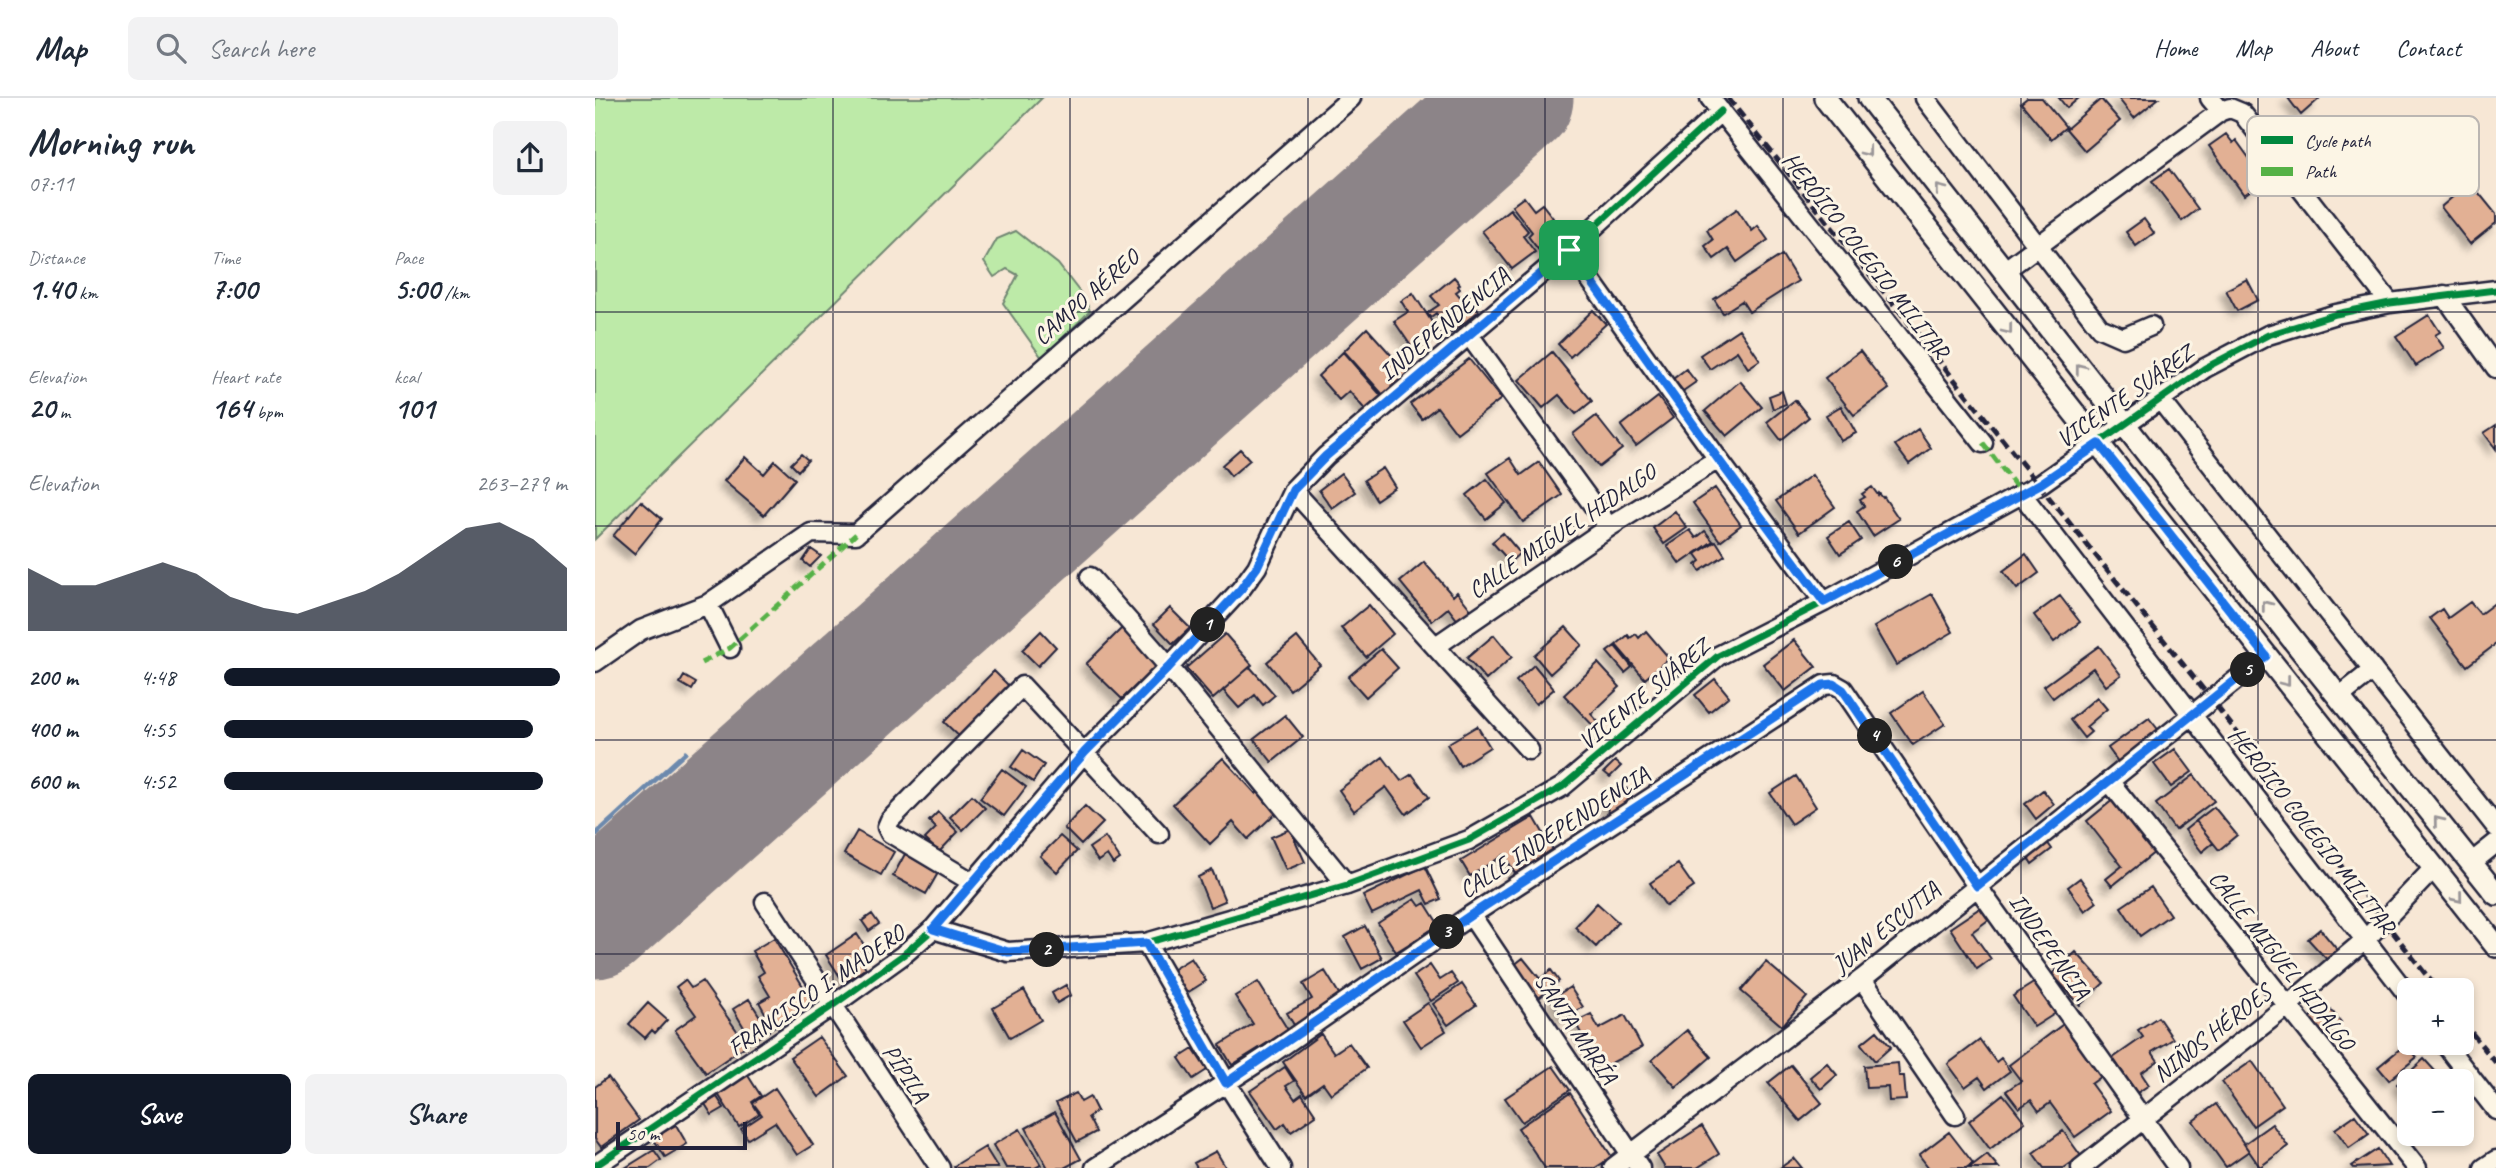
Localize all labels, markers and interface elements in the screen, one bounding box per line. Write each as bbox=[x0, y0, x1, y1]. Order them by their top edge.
search box bbox=[128, 17, 618, 80]
text: Map bbox=[35, 27, 86, 69]
icon: search bbox=[152, 29, 190, 67]
text: Search here bbox=[208, 32, 314, 65]
text: Home bbox=[2154, 33, 2197, 63]
text: Map bbox=[2235, 33, 2272, 63]
text: About bbox=[2310, 33, 2358, 63]
text: Contact bbox=[2396, 33, 2461, 63]
legend bbox=[2247, 116, 2479, 196]
text: Morning run bbox=[28, 119, 194, 166]
button: share bbox=[493, 121, 567, 195]
text: Cycle path bbox=[2305, 129, 2371, 153]
one-way arrow bbox=[1859, 144, 1872, 156]
street label: HERÓICO COLEGIO MILITAR bbox=[1776, 146, 1957, 366]
text: Path bbox=[2305, 160, 2338, 184]
text: 07:11 bbox=[28, 169, 74, 198]
one-way arrow bbox=[1935, 184, 1948, 197]
pin bbox=[1539, 220, 1599, 280]
icon: arrive bbox=[1550, 231, 1588, 269]
street label: CAMPO AÉREO bbox=[1027, 241, 1147, 351]
text: Distance bbox=[28, 246, 85, 270]
text: Time bbox=[211, 246, 240, 270]
text: Pace bbox=[394, 246, 423, 270]
street label: INDEPENDENCIA bbox=[1372, 260, 1516, 387]
text: 1.40 bbox=[28, 270, 74, 308]
text: 7:00 bbox=[211, 270, 257, 308]
text: 5:00 bbox=[394, 270, 440, 308]
text: km bbox=[74, 281, 98, 305]
text: /km bbox=[440, 281, 469, 305]
one-way arrow bbox=[2000, 323, 2013, 335]
street label: VICENTE SUÁREZ bbox=[2051, 336, 2202, 454]
one-way arrow bbox=[2076, 364, 2089, 376]
text: Elevation bbox=[28, 365, 86, 389]
text: Heart rate bbox=[211, 365, 280, 389]
text: kcal bbox=[394, 365, 419, 389]
text: 20 bbox=[28, 389, 55, 427]
text: 164 bbox=[211, 389, 252, 427]
text: 101 bbox=[394, 389, 435, 427]
text: m bbox=[55, 400, 70, 424]
text: bpm bbox=[252, 400, 283, 424]
street label: CALLE MIGUEL HIDALGO bbox=[1462, 456, 1663, 605]
text: Elevation bbox=[28, 469, 99, 498]
text: 263–279 m bbox=[476, 469, 567, 498]
pin: 6 bbox=[1879, 545, 1913, 580]
text: 6 bbox=[1891, 549, 1900, 573]
one-way arrow bbox=[2262, 600, 2274, 613]
pin: 1 bbox=[1191, 608, 1225, 642]
text: 1 bbox=[1203, 612, 1212, 636]
street label: VICENTE SUÁREZ bbox=[1572, 630, 1719, 756]
pin: 5 bbox=[2231, 652, 2265, 688]
text: 5 bbox=[2243, 657, 2252, 681]
text: 200 m bbox=[28, 663, 78, 692]
text: 4:48 bbox=[140, 663, 176, 692]
one-way arrow bbox=[2278, 674, 2291, 686]
text: 400 m bbox=[28, 715, 78, 744]
text: 4:55 bbox=[140, 715, 176, 744]
pin: 4 bbox=[1857, 718, 1893, 754]
street label: HERÓICO COLEGIO MILITAR bbox=[2222, 721, 2403, 941]
text: 4 bbox=[1870, 723, 1879, 747]
street label: CALLE INDEPENDENCIA bbox=[1453, 759, 1656, 905]
text: 600 m bbox=[28, 767, 78, 796]
text: 4:52 bbox=[140, 767, 176, 796]
one-way arrow bbox=[2434, 817, 2447, 829]
street label: CALLE MIGUEL HIDALGO bbox=[2202, 864, 2363, 1058]
street label: JUAN ESCUTIA bbox=[1825, 874, 1947, 980]
street label: INDEPENCIA bbox=[2003, 887, 2098, 1005]
one-way arrow bbox=[2449, 891, 2462, 903]
pin: 3 bbox=[1429, 914, 1465, 950]
street label: FRANCISCO I. MADERO bbox=[722, 916, 913, 1062]
text: 3 bbox=[1442, 919, 1451, 943]
pin: 2 bbox=[1029, 932, 1065, 968]
text: 2 bbox=[1042, 937, 1051, 961]
street label: SANTA MARÍA bbox=[1528, 967, 1625, 1090]
street label: NIÑOS HÉROES bbox=[2147, 975, 2280, 1089]
map controls bbox=[2397, 978, 2474, 1146]
button: + bbox=[2397, 978, 2474, 1055]
street label: PÍPILA bbox=[876, 1038, 937, 1108]
button: − bbox=[2397, 1069, 2474, 1146]
button: Save bbox=[28, 1074, 291, 1154]
button: Share bbox=[305, 1074, 567, 1154]
scale bar bbox=[616, 1119, 747, 1151]
text: 50 m bbox=[627, 1122, 659, 1146]

